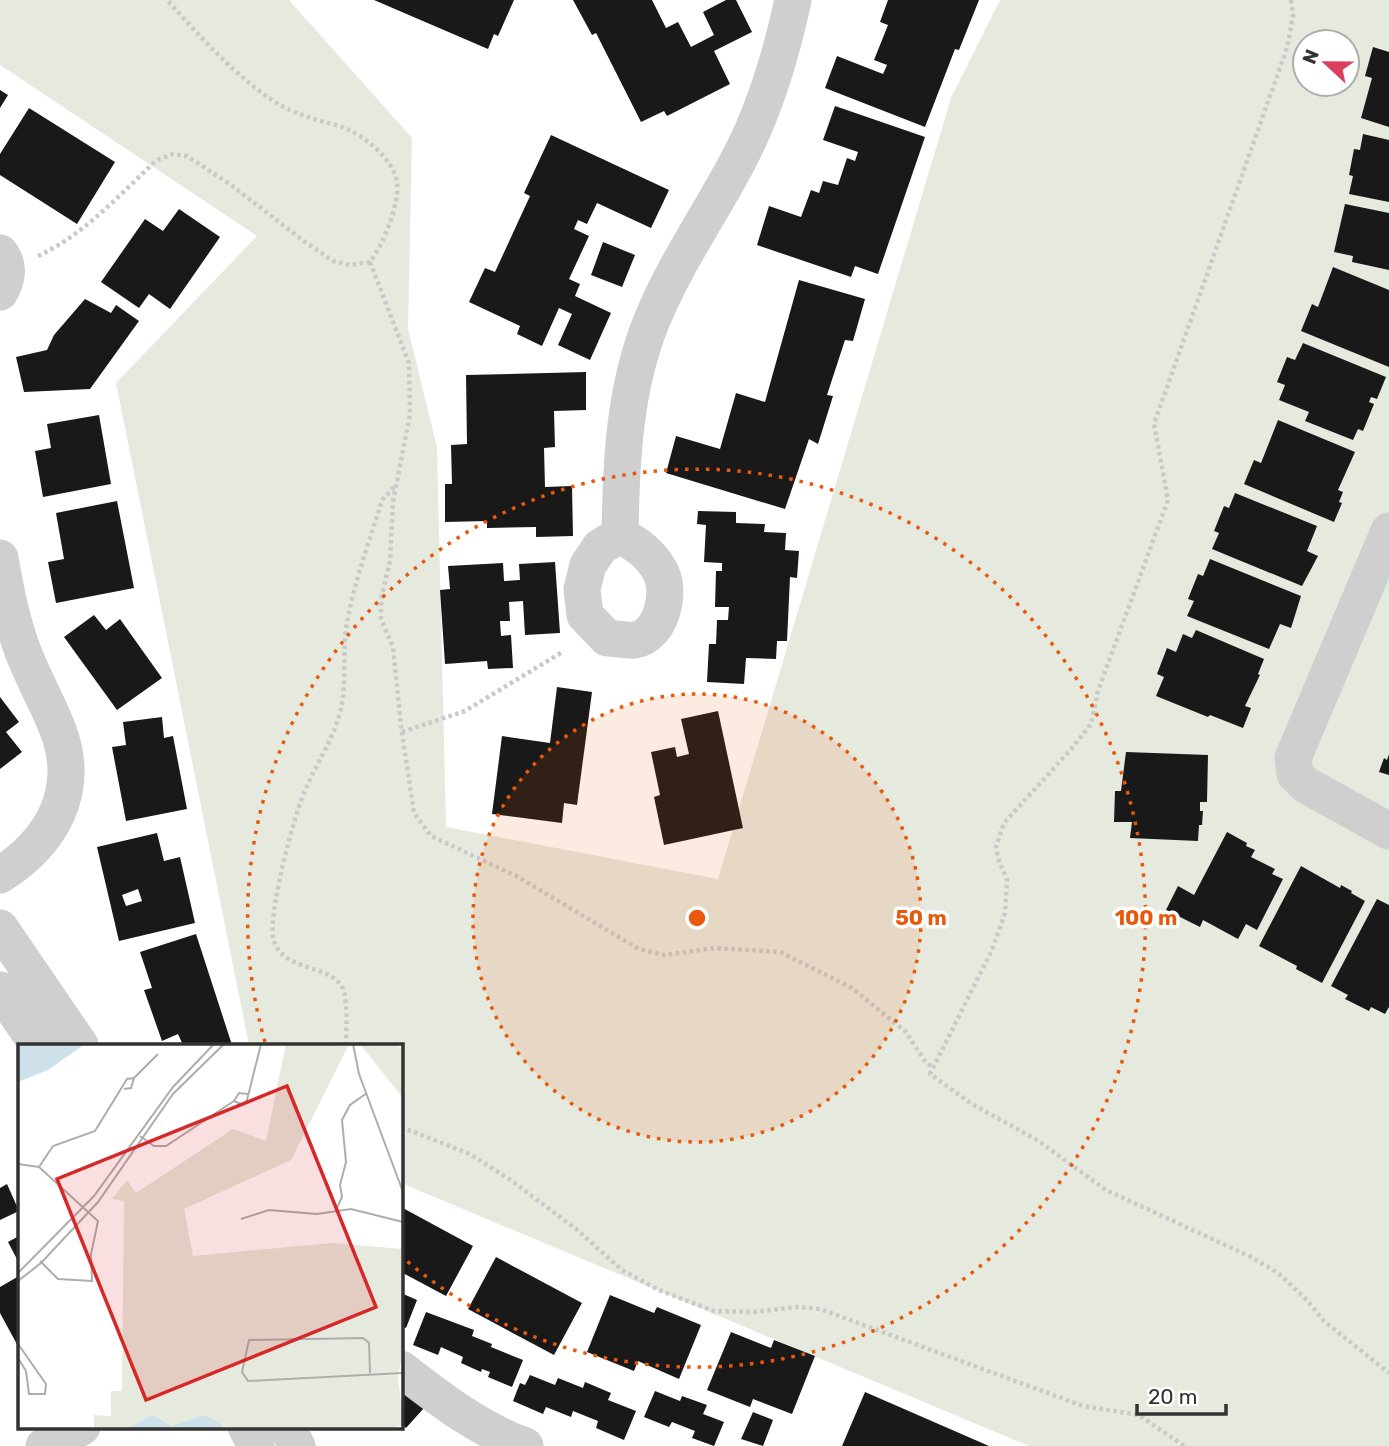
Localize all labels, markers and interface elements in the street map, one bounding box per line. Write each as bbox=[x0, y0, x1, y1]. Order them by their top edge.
north arrow bbox=[1291, 28, 1361, 98]
text: N bbox=[1297, 46, 1324, 67]
text: 50 m bbox=[895, 905, 947, 930]
text: 100 m bbox=[1115, 905, 1177, 930]
centre of rings bbox=[685, 906, 709, 930]
inset map bbox=[18, 1044, 402, 1428]
scale bar bbox=[1137, 1372, 1226, 1416]
text: 20 m bbox=[1148, 1384, 1197, 1409]

